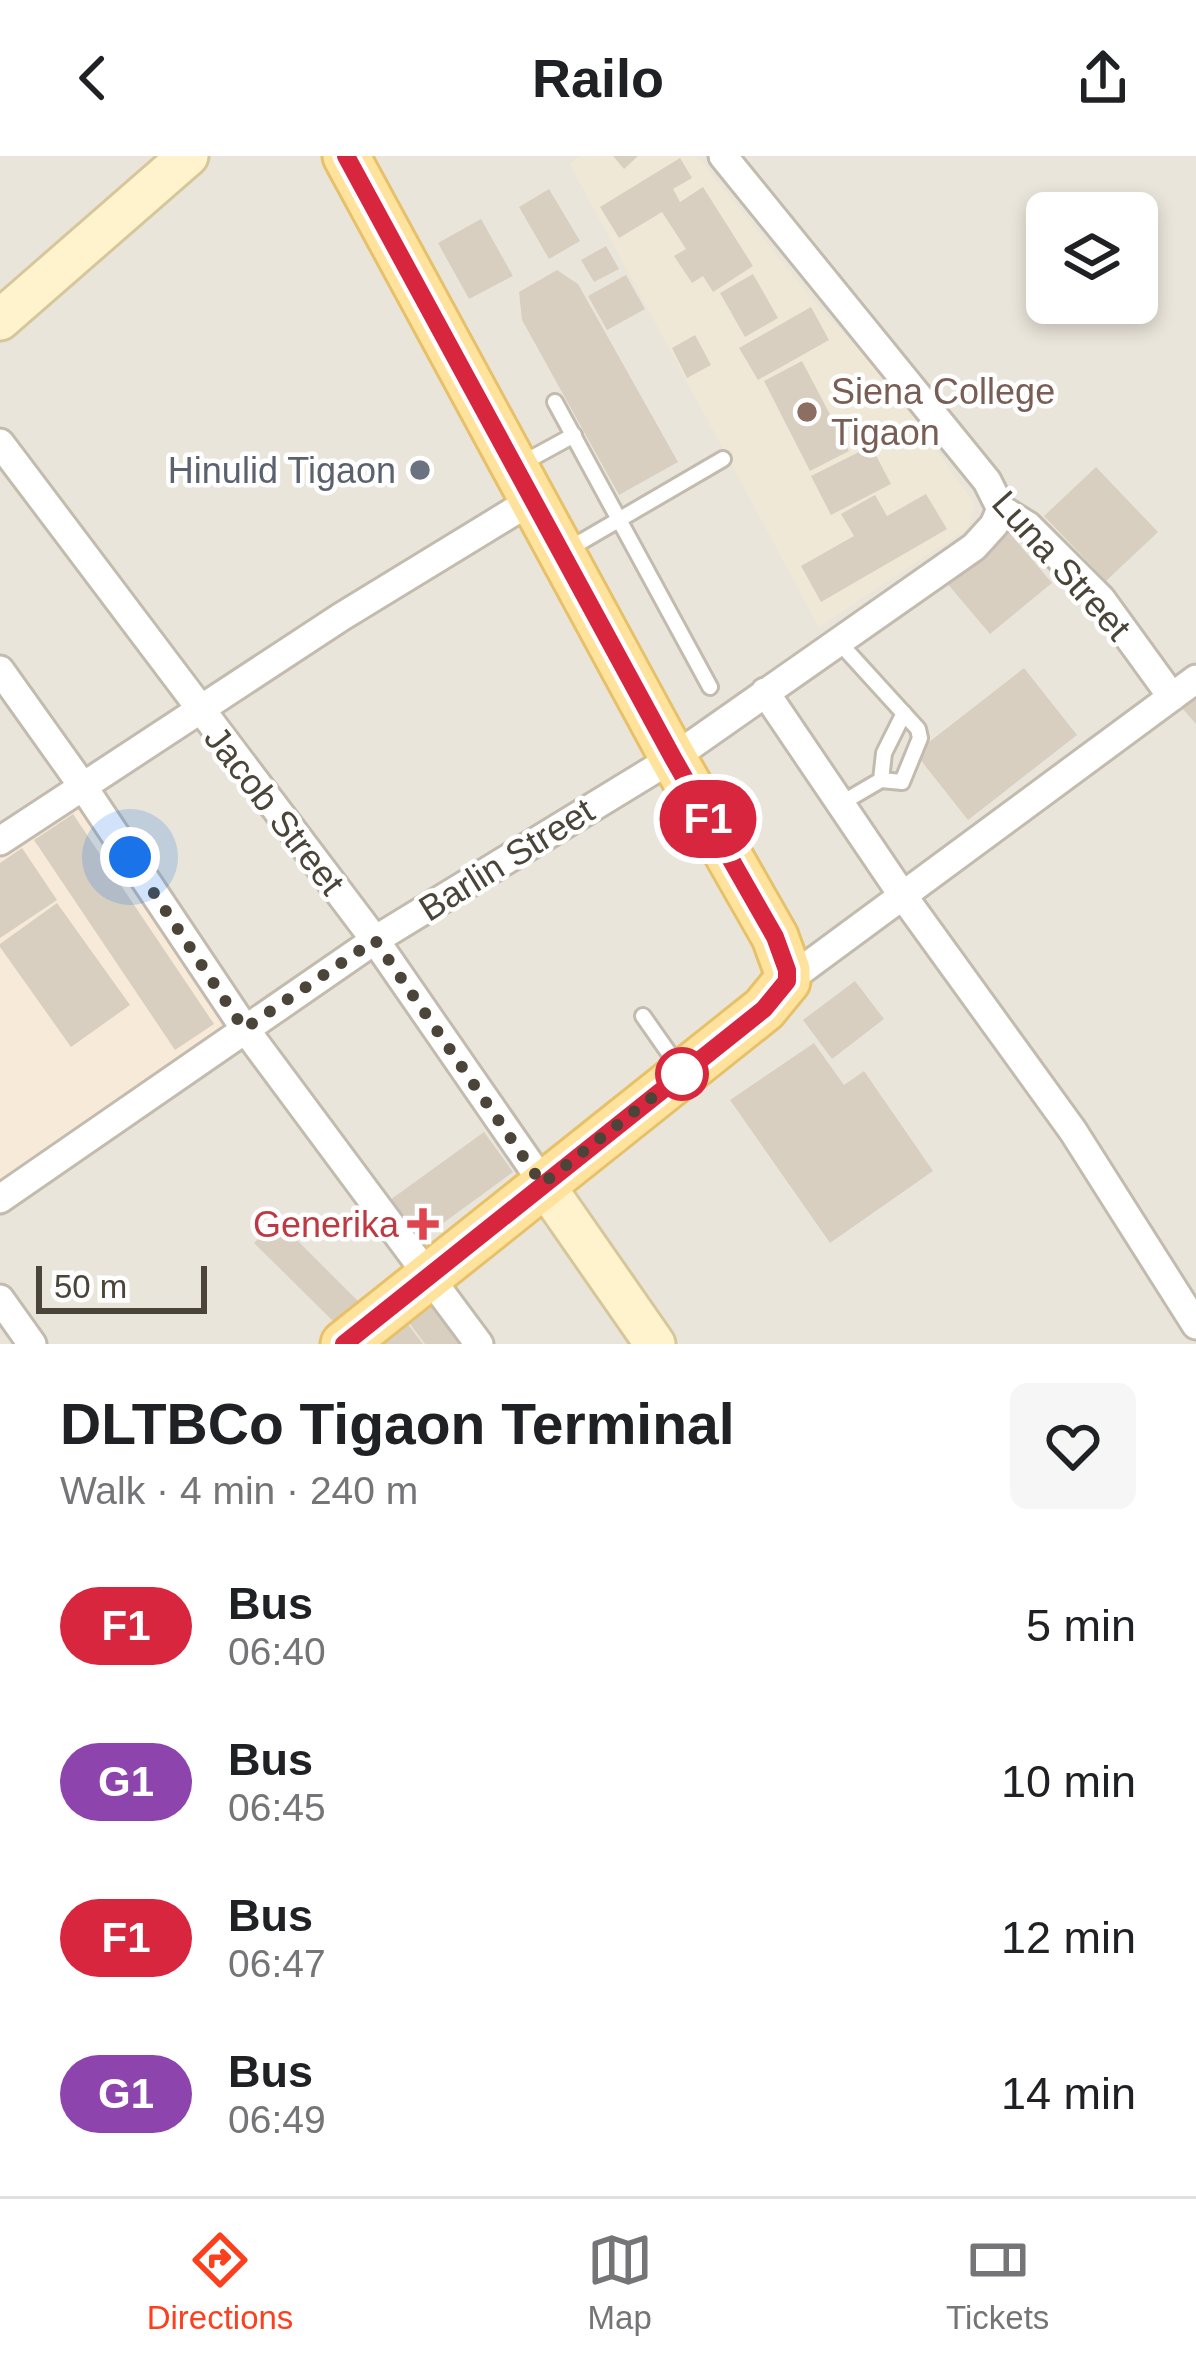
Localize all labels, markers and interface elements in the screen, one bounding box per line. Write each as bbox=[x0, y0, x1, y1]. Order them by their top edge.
icon: back bbox=[60, 45, 126, 111]
icon: share bbox=[1070, 45, 1136, 111]
text: Railo bbox=[532, 48, 664, 108]
map controls bbox=[1026, 192, 1158, 324]
button: layers bbox=[1026, 192, 1158, 324]
place label: Siena College Tigaon bbox=[831, 371, 1055, 453]
marker: Siena College Tigaon bbox=[794, 399, 820, 425]
place label: Hinulid Tigaon bbox=[168, 450, 396, 491]
marker: Hinulid Tigaon bbox=[407, 457, 433, 483]
street label: Luna Street bbox=[984, 482, 1139, 648]
street label: Jacob Street bbox=[196, 718, 353, 903]
line badge: F1 bbox=[654, 780, 762, 858]
street label: Barlin Street bbox=[411, 790, 601, 929]
text: F1 bbox=[683, 795, 733, 842]
your location bbox=[100, 827, 160, 887]
unlabelled marker bbox=[657, 1049, 707, 1099]
place label: Generika bbox=[253, 1204, 400, 1245]
marker: Generika bbox=[410, 1211, 436, 1237]
scale bar bbox=[36, 1260, 207, 1313]
text: 50 m bbox=[54, 1268, 127, 1305]
button: heart bbox=[1010, 1383, 1136, 1509]
text: DLTBCo Tigaon Terminal bbox=[60, 1392, 735, 1456]
text: Walk · 4 min · 240 m bbox=[60, 1469, 418, 1512]
text: Bus bbox=[228, 1578, 313, 1629]
text: 5 min bbox=[1026, 1600, 1136, 1651]
text: F1 bbox=[101, 1602, 151, 1649]
text: 06:40 bbox=[228, 1630, 326, 1673]
text: Bus bbox=[228, 1734, 313, 1785]
text: 10 min bbox=[1001, 1756, 1136, 1807]
text: G1 bbox=[98, 1758, 154, 1805]
text: 06:45 bbox=[228, 1786, 326, 1829]
text: Bus bbox=[228, 1890, 313, 1941]
text: 12 min bbox=[1001, 1912, 1136, 1963]
text: F1 bbox=[101, 1914, 151, 1961]
text: 06:47 bbox=[228, 1942, 326, 1985]
text: Bus bbox=[228, 2046, 313, 2097]
text: 14 min bbox=[1001, 2068, 1136, 2119]
text: G1 bbox=[98, 2070, 154, 2117]
text: 06:49 bbox=[228, 2098, 326, 2141]
tab: Directions bbox=[147, 2227, 293, 2337]
tab: Map bbox=[587, 2227, 653, 2337]
tab: Tickets bbox=[946, 2227, 1049, 2337]

